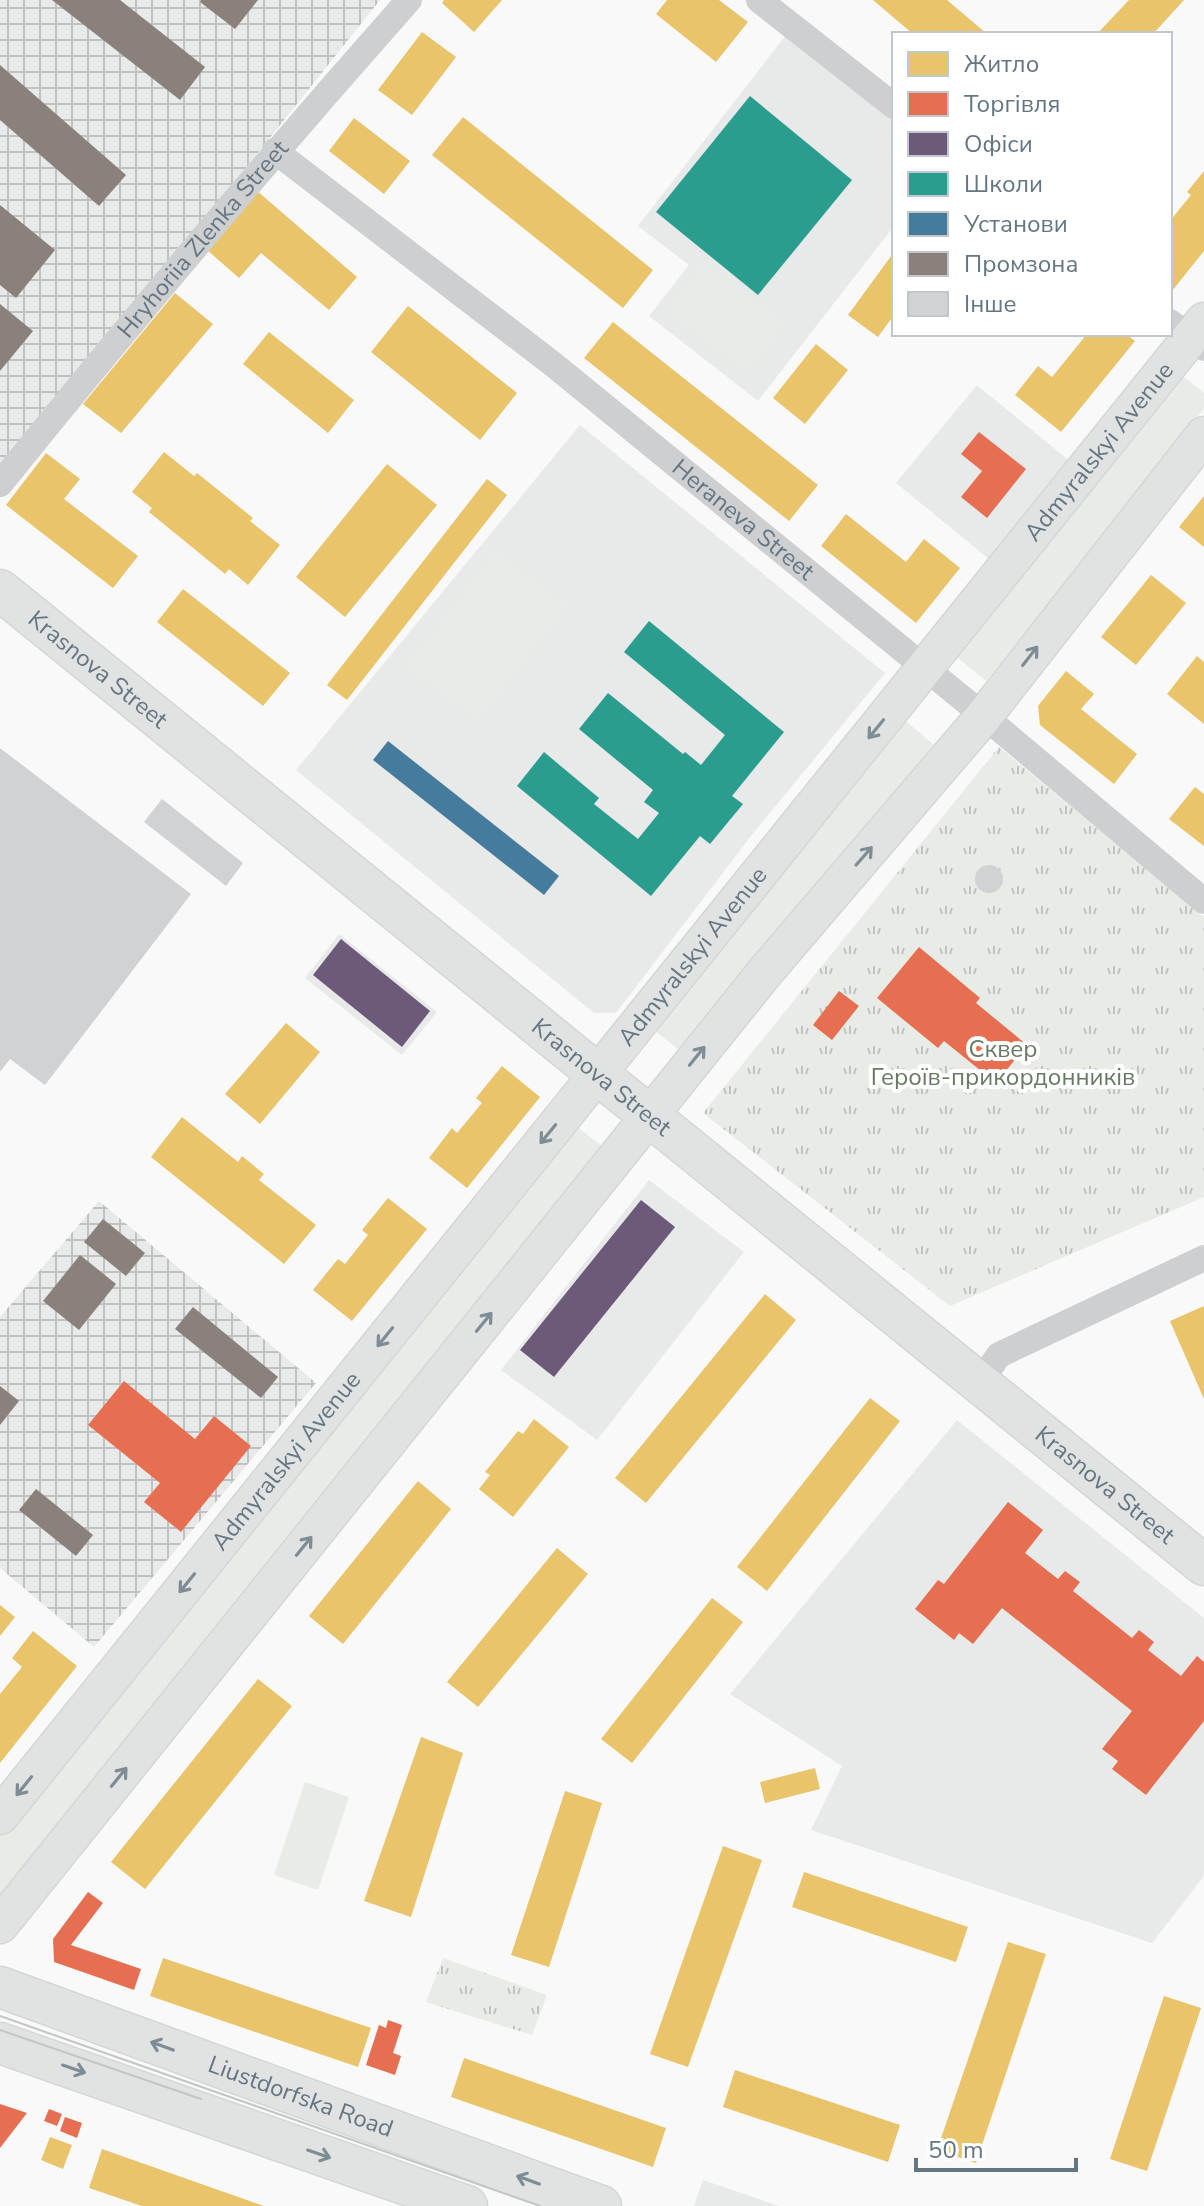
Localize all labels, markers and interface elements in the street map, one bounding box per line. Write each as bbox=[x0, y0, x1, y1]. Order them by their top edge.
legend bbox=[892, 32, 1172, 336]
text: Житло bbox=[964, 48, 1039, 80]
text: Торгівля bbox=[964, 88, 1061, 120]
text: Офіси bbox=[964, 128, 1033, 160]
street label: Hryhoriia Zlenka Street bbox=[110, 133, 296, 345]
text: Школи bbox=[964, 168, 1043, 200]
text: Установи bbox=[963, 208, 1068, 240]
text: Промзона bbox=[964, 248, 1078, 280]
text: Інше bbox=[964, 288, 1016, 320]
street label: Admyralskyi Avenue bbox=[1017, 355, 1181, 548]
street label: Heraneva Street bbox=[665, 452, 822, 588]
street label: Krasnova Street bbox=[21, 603, 175, 736]
one-way arrow bbox=[1022, 646, 1039, 667]
one-way arrow bbox=[867, 718, 885, 739]
one-way arrow bbox=[854, 846, 872, 867]
street label: Admyralskyi Avenue bbox=[611, 860, 774, 1052]
street label: Krasnova Street bbox=[525, 1011, 679, 1144]
park label: Сквер Героїв-прикордонників bbox=[871, 1033, 1135, 1093]
one-way arrow bbox=[688, 1046, 706, 1067]
one-way arrow bbox=[539, 1123, 557, 1144]
one-way arrow bbox=[475, 1312, 493, 1332]
one-way arrow bbox=[376, 1326, 394, 1347]
street label: Admyralskyi Avenue bbox=[204, 1365, 368, 1557]
street label: Krasnova Street bbox=[1029, 1419, 1182, 1552]
one-way arrow bbox=[295, 1536, 313, 1557]
one-way arrow bbox=[178, 1572, 196, 1593]
one-way arrow bbox=[110, 1767, 128, 1788]
one-way arrow bbox=[16, 1775, 34, 1796]
one-way arrow bbox=[150, 2038, 175, 2053]
street label: Liustdorfska Road bbox=[204, 2048, 398, 2145]
one-way arrow bbox=[61, 2062, 86, 2077]
scale bar bbox=[916, 2122, 1076, 2172]
text: 50 m bbox=[928, 2134, 984, 2166]
one-way arrow bbox=[306, 2148, 331, 2163]
one-way arrow bbox=[516, 2171, 541, 2186]

